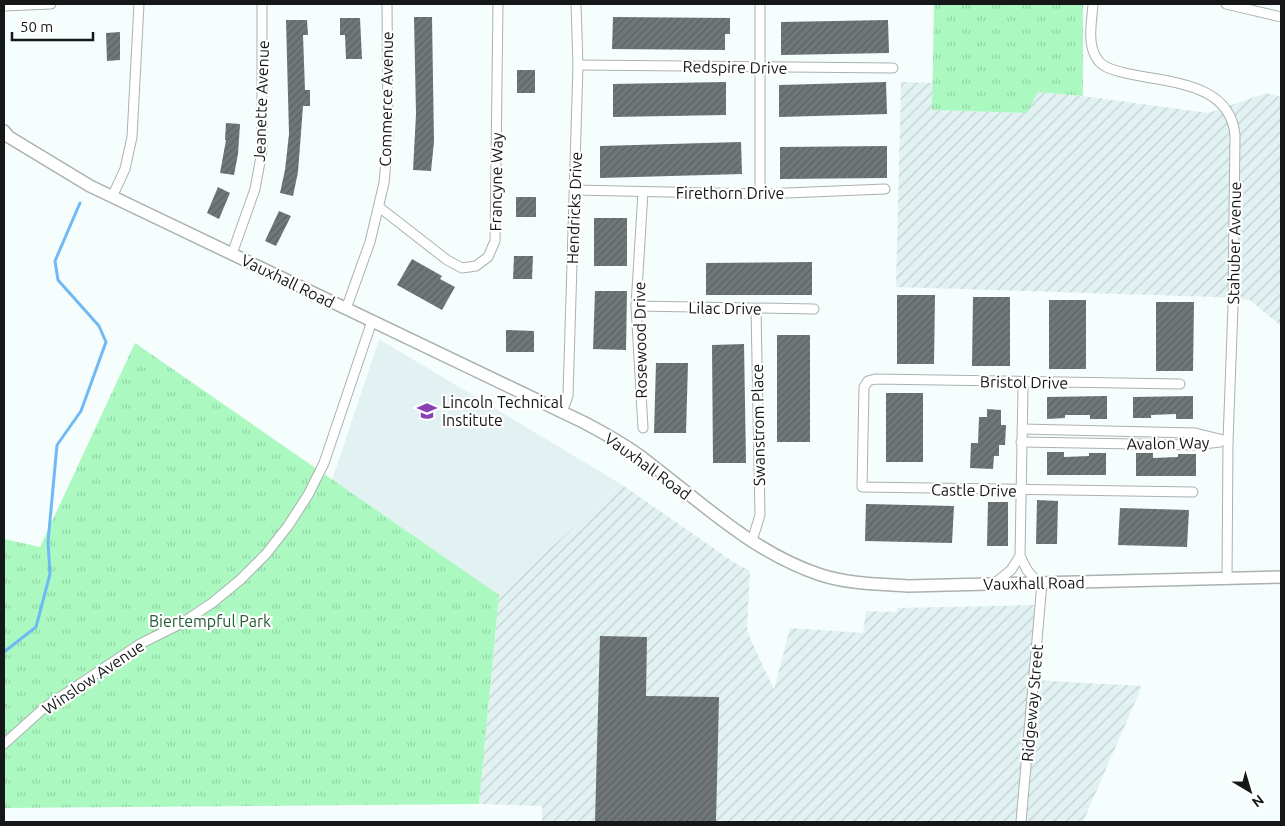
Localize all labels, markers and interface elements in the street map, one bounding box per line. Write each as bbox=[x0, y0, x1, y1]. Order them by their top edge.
scale bar bbox=[12, 10, 94, 42]
text: 50 m bbox=[20, 18, 53, 35]
street label: Commerce Avenue bbox=[376, 31, 396, 167]
street label: Jeanette Avenue bbox=[250, 40, 272, 162]
street label: Redspire Drive bbox=[682, 57, 788, 77]
street label: Francyne Way bbox=[486, 132, 506, 232]
street label: Hendricks Drive bbox=[563, 152, 585, 264]
street label: Stahuber Avenue bbox=[1224, 181, 1244, 305]
street label: Firethorn Drive bbox=[676, 184, 784, 202]
street label: Vauxhall Road bbox=[238, 251, 338, 311]
street label: Rosewood Drive bbox=[630, 281, 650, 399]
street label: Lilac Drive bbox=[688, 298, 762, 318]
street label: Swanstrom Place bbox=[748, 364, 768, 486]
street label: Bristol Drive bbox=[980, 372, 1068, 392]
place label: Lincoln Technical Institute bbox=[442, 393, 563, 429]
school or university icon: Lincoln Technical Institute bbox=[416, 400, 438, 422]
street label: Vauxhall Road bbox=[602, 429, 694, 503]
street label: Avalon Way bbox=[1126, 433, 1210, 453]
street label: Castle Drive bbox=[931, 480, 1017, 500]
street label: Vauxhall Road bbox=[983, 573, 1085, 593]
park label: Biertempful Park bbox=[149, 612, 271, 630]
street label: Winslow Avenue bbox=[39, 636, 147, 718]
street label: Ridgeway Street bbox=[1018, 643, 1046, 763]
north arrow bbox=[1225, 766, 1275, 816]
text: N bbox=[1249, 792, 1267, 811]

